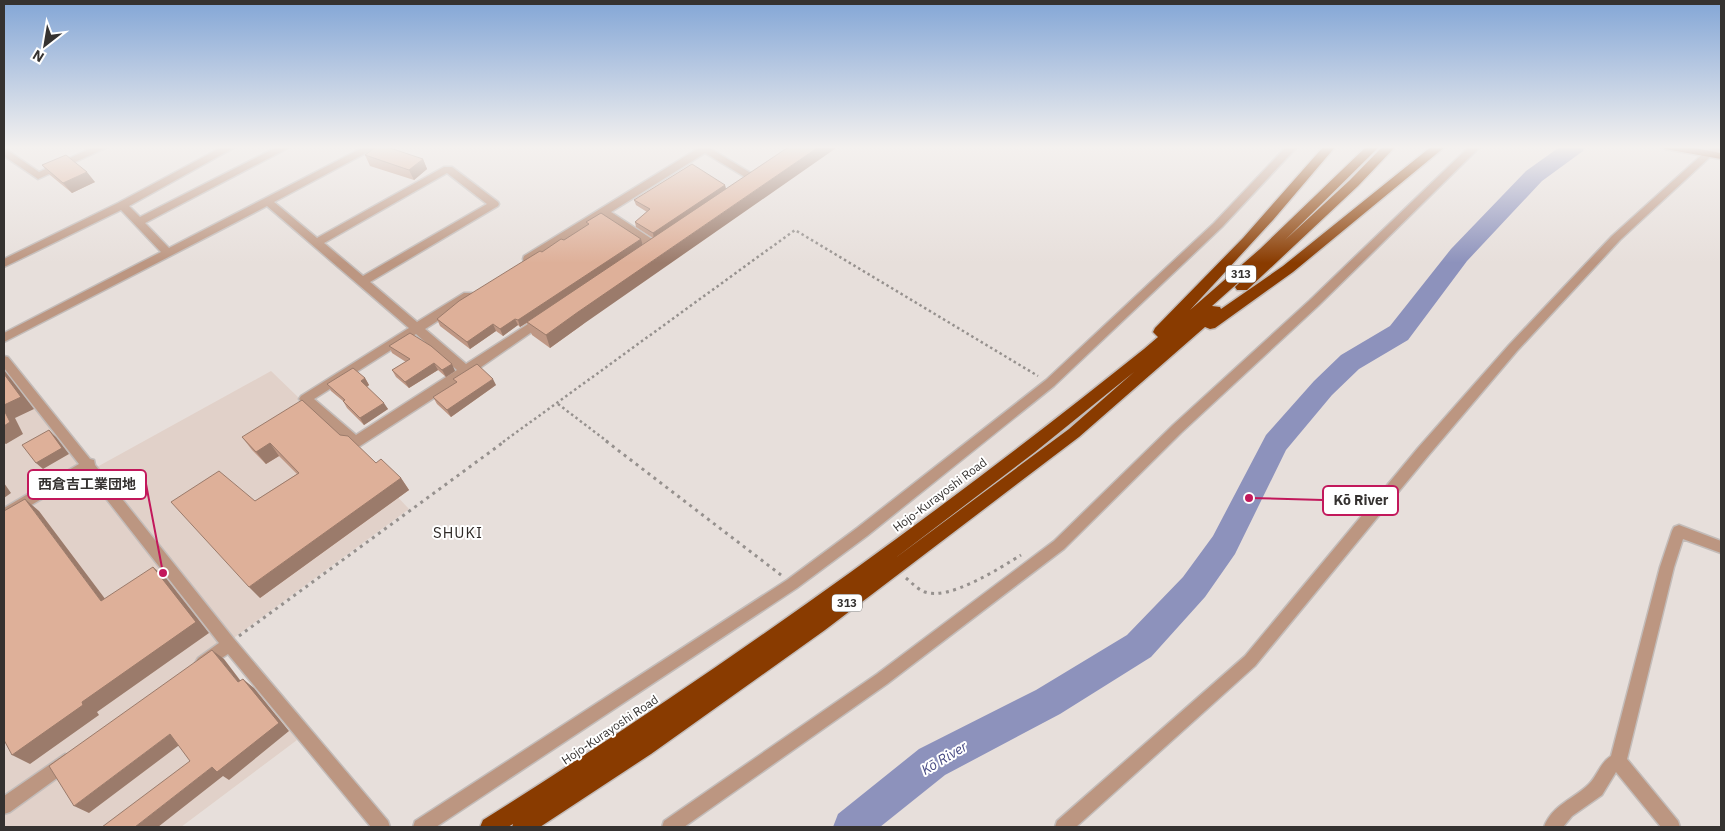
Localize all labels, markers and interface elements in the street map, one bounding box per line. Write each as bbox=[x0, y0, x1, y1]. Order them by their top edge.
north arrow bbox=[20, 20, 70, 70]
text: N bbox=[29, 46, 47, 66]
road number: 313 bbox=[1226, 266, 1256, 282]
street label: Hojo-Kurayoshi Road bbox=[890, 454, 990, 535]
callout: 西倉吉工業団地 bbox=[28, 470, 146, 499]
text: 西倉吉工業団地 bbox=[38, 475, 136, 493]
callout: Kō River bbox=[1323, 486, 1398, 515]
text: Kō River bbox=[1334, 491, 1389, 509]
district label: SHUKI bbox=[433, 523, 483, 542]
road number: 313 bbox=[832, 594, 862, 612]
street label: Hojo-Kurayoshi Road bbox=[558, 692, 661, 768]
water label: Kō River bbox=[918, 737, 971, 779]

